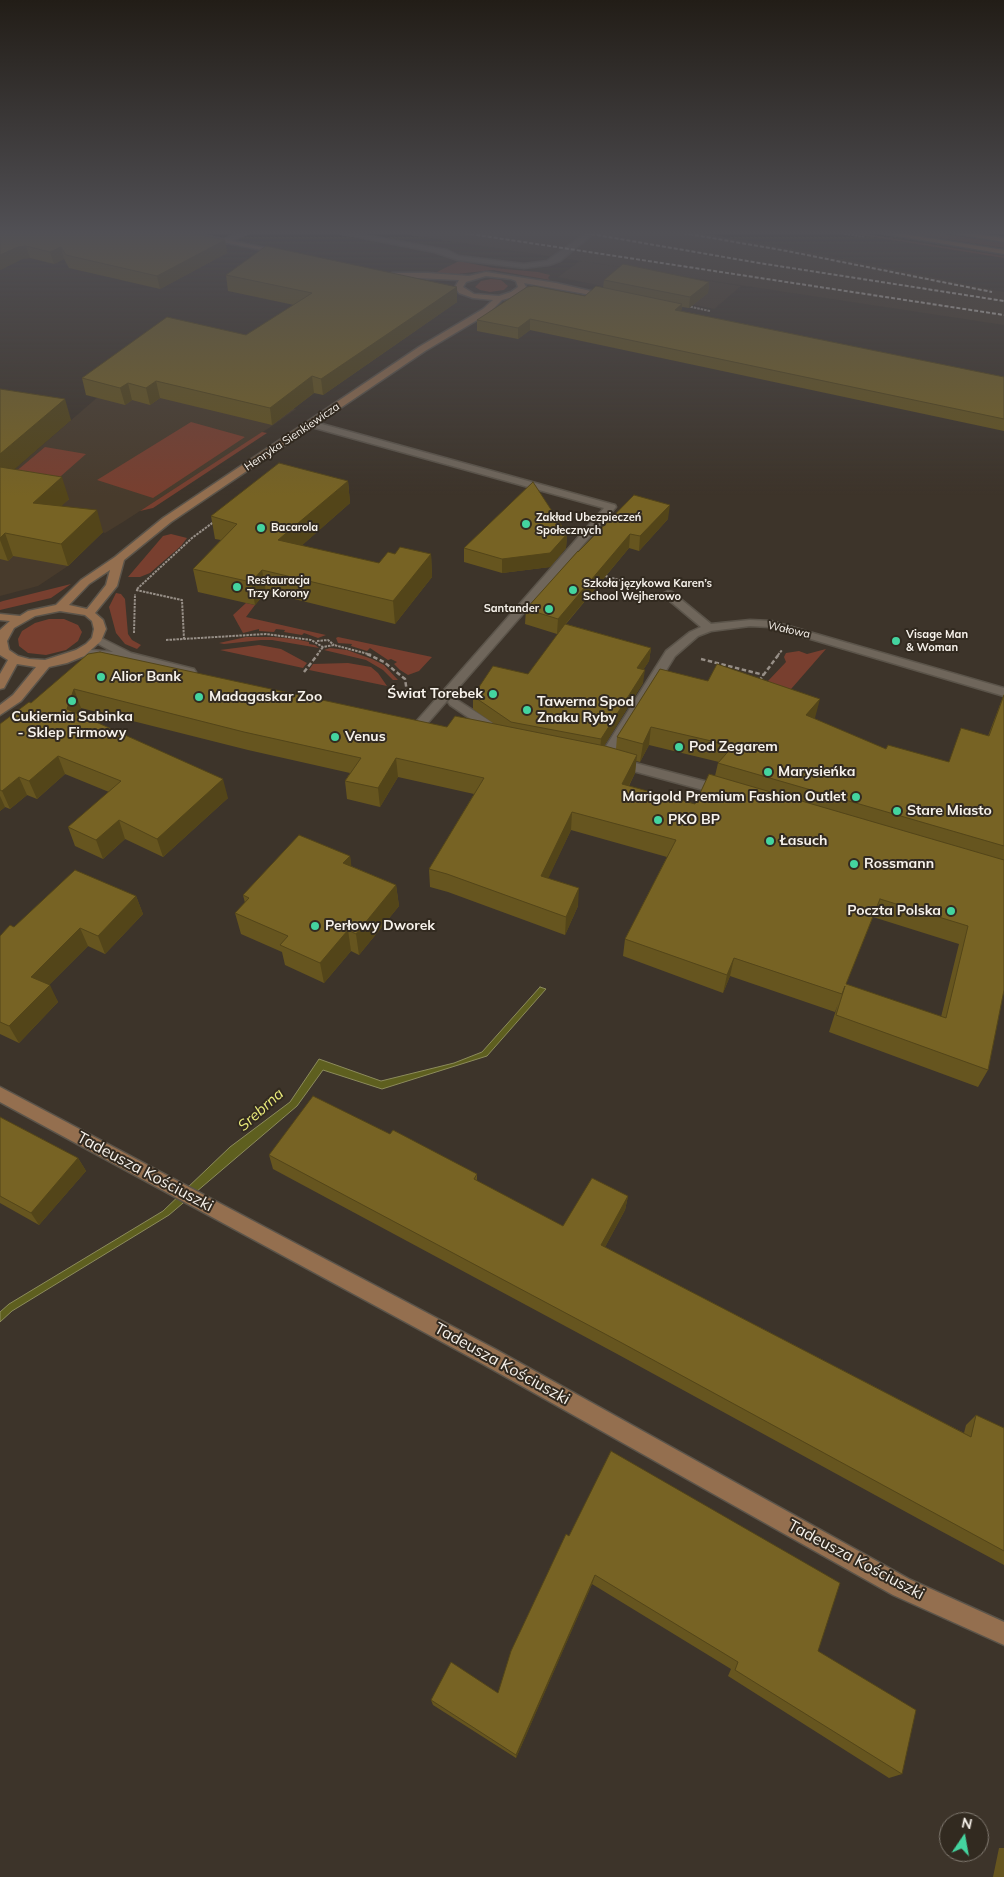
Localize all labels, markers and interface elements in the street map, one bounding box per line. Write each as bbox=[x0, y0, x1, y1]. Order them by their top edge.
street label: Henryka Sienkiewicza bbox=[242, 400, 342, 474]
place label: Zakład Ubezpieczeń Społecznych bbox=[536, 511, 641, 537]
marker: Zakład Ubezpieczeń Społecznych bbox=[520, 518, 532, 530]
place label: Bacarola bbox=[271, 521, 318, 535]
marker: Bacarola bbox=[255, 522, 267, 534]
place label: Restauracja Trzy Korony bbox=[247, 574, 310, 600]
place label: Szkoła językowa Karen’s School Wejherowo bbox=[583, 577, 712, 603]
marker: Restauracja Trzy Korony bbox=[231, 581, 243, 593]
marker: Szkoła językowa Karen’s School Wejherowo bbox=[567, 584, 579, 596]
place label: Santander bbox=[484, 602, 539, 616]
marker: Santander bbox=[543, 603, 555, 615]
street label: Wałowa bbox=[767, 619, 811, 641]
place label: Visage Man & Woman bbox=[906, 628, 968, 654]
marker: Visage Man & Woman bbox=[890, 635, 902, 647]
place label: Alior Bank bbox=[111, 669, 181, 685]
marker: Alior Bank bbox=[95, 671, 107, 683]
place label: Świat Torebek bbox=[387, 686, 483, 702]
marker: Świat Torebek bbox=[487, 688, 499, 700]
place label: Madagaskar Zoo bbox=[209, 689, 322, 705]
marker: Madagaskar Zoo bbox=[193, 691, 205, 703]
place label: Tawerna Spod Znaku Ryby bbox=[537, 694, 634, 726]
marker: Cukiernia Sabinka - Sklep Firmowy bbox=[66, 695, 78, 707]
marker: Tawerna Spod Znaku Ryby bbox=[521, 704, 533, 716]
place label: Cukiernia Sabinka - Sklep Firmowy bbox=[11, 709, 133, 742]
place label: Venus bbox=[345, 729, 386, 745]
marker: Venus bbox=[329, 731, 341, 743]
place label: Pod Zegarem bbox=[689, 739, 778, 755]
marker: Pod Zegarem bbox=[673, 741, 685, 753]
place label: Marysieńka bbox=[778, 764, 855, 780]
marker: Marysieńka bbox=[762, 766, 774, 778]
place label: Marigold Premium Fashion Outlet bbox=[622, 789, 846, 805]
marker: Marigold Premium Fashion Outlet bbox=[850, 791, 862, 803]
place label: Stare Miasto bbox=[907, 803, 992, 819]
marker: Stare Miasto bbox=[891, 805, 903, 817]
place label: PKO BP bbox=[668, 812, 720, 828]
marker: PKO BP bbox=[652, 814, 664, 826]
place label: Łasuch bbox=[780, 833, 827, 849]
marker: Łasuch bbox=[764, 835, 776, 847]
place label: Rossmann bbox=[864, 856, 934, 872]
marker: Rossmann bbox=[848, 858, 860, 870]
place label: Poczta Polska bbox=[847, 903, 941, 919]
marker: Poczta Polska bbox=[945, 905, 957, 917]
place label: Perłowy Dworek bbox=[325, 918, 435, 934]
marker: Perłowy Dworek bbox=[309, 920, 321, 932]
water label: Srebrna bbox=[235, 1085, 287, 1135]
street label: Tadeusza Kościuszki bbox=[74, 1128, 216, 1216]
street label: Tadeusza Kościuszki bbox=[431, 1319, 573, 1409]
street label: Tadeusza Kościuszki bbox=[785, 1516, 927, 1604]
north arrow bbox=[939, 1812, 989, 1862]
text: N bbox=[960, 1813, 974, 1833]

